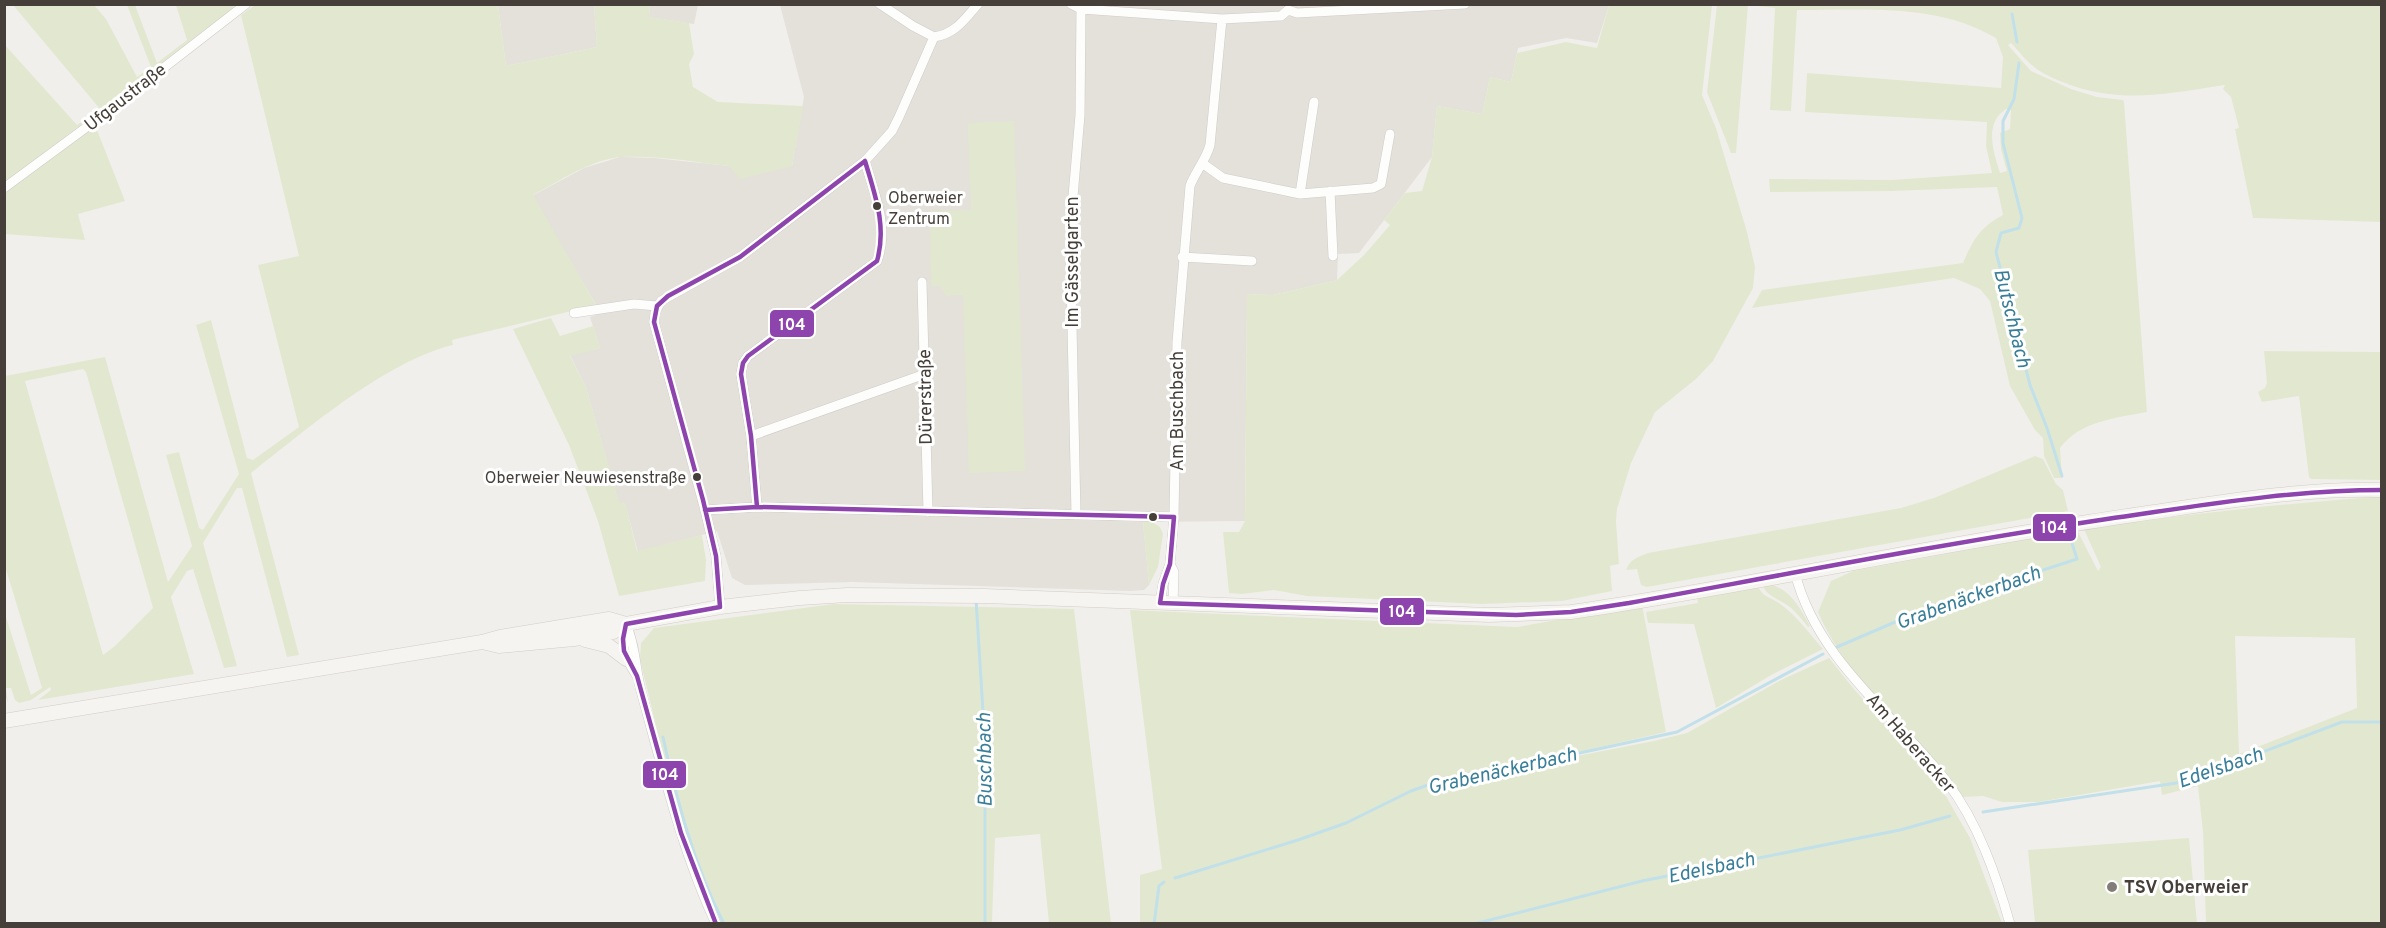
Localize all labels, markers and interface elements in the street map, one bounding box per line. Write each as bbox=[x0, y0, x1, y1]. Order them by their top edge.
street label: Ufgaustraße bbox=[80, 59, 172, 137]
place label: Oberweier Zentrum bbox=[888, 189, 963, 230]
street label: Im Gässelgarten bbox=[1062, 196, 1085, 328]
marker: Oberweier Zentrum bbox=[871, 200, 883, 212]
water label: Butschbach bbox=[1986, 266, 2036, 371]
line badge: 104 bbox=[769, 309, 815, 338]
text: 104 bbox=[778, 316, 806, 336]
street label: Dürerstraße bbox=[914, 349, 939, 445]
street label: Am Buschbach bbox=[1167, 351, 1190, 471]
place label: Oberweier Neuwiesenstraße bbox=[485, 469, 686, 489]
marker: Oberweier Neuwiesenstraße bbox=[691, 471, 703, 483]
unlabelled marker bbox=[1147, 511, 1159, 523]
line badge: 104 bbox=[2032, 513, 2077, 542]
text: 104 bbox=[2040, 519, 2068, 539]
water label: Grabenäckerbach bbox=[1893, 561, 2045, 637]
line badge: 104 bbox=[1379, 597, 1425, 626]
text: 104 bbox=[1388, 603, 1416, 623]
street label: Am Haberacker bbox=[1860, 689, 1959, 799]
water label: Buschbach bbox=[972, 712, 1000, 807]
water label: Grabenäckerbach bbox=[1425, 742, 1580, 802]
water label: Edelsbach bbox=[2175, 742, 2267, 796]
line badge: 104 bbox=[642, 760, 687, 789]
text: 104 bbox=[651, 766, 679, 786]
water label: Edelsbach bbox=[1666, 847, 1757, 891]
place label: TSV Oberweier bbox=[2124, 877, 2249, 900]
marker: TSV Oberweier bbox=[2105, 880, 2119, 894]

